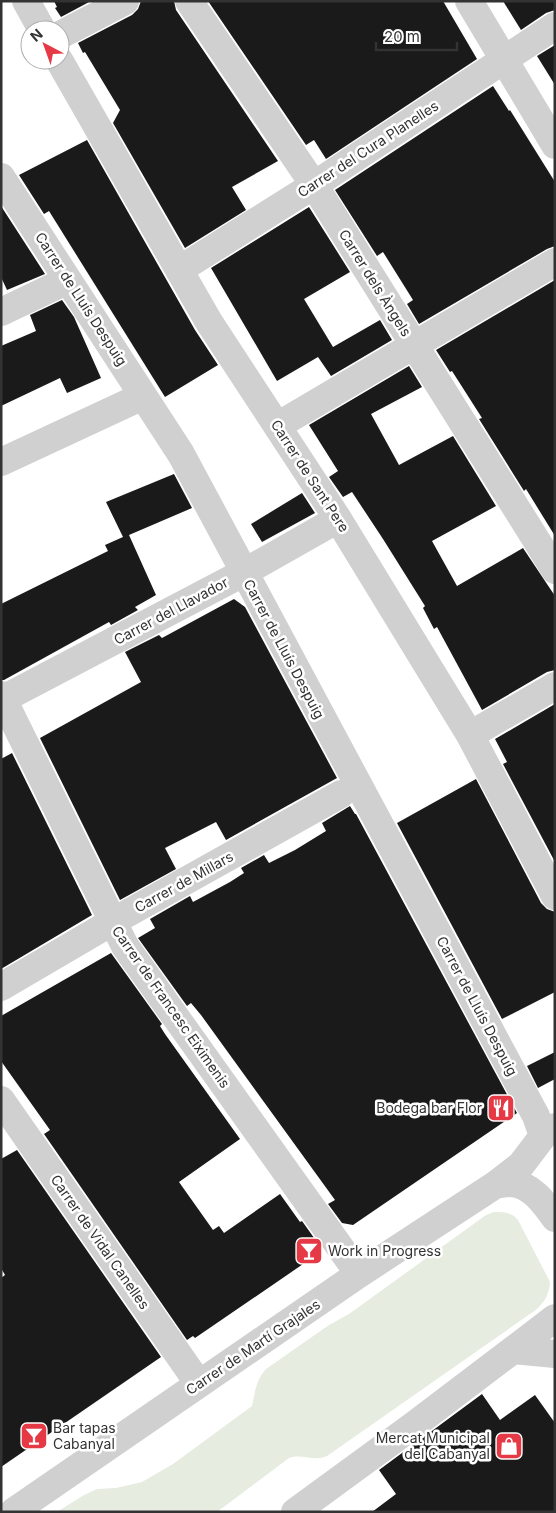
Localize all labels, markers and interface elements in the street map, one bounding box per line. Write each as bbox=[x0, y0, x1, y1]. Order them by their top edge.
north arrow bbox=[20, 20, 70, 70]
scale bar bbox=[376, 20, 457, 52]
text: N bbox=[27, 25, 46, 45]
text: 20 m bbox=[384, 27, 420, 46]
street label: Carrer del Cura Planelles bbox=[294, 97, 441, 201]
street label: Carrer dels Àngels bbox=[336, 226, 415, 339]
street label: Carrer de Lluís Despuig bbox=[32, 229, 131, 369]
street label: Carrer de Sant Pere bbox=[268, 416, 353, 535]
street label: Carrer del Llavador bbox=[111, 573, 231, 648]
street label: Carrer de Lluís Despuig bbox=[240, 576, 328, 721]
street label: Carrer de Millars bbox=[132, 847, 236, 916]
street label: Carrer de Francesc Eiximenis bbox=[109, 922, 234, 1091]
street label: Carrer de Lluís Despuig bbox=[433, 933, 521, 1078]
restaurant icon: Bodega bar Flor bbox=[486, 1093, 516, 1123]
place label: Bodega bar Flor bbox=[376, 1099, 482, 1116]
street label: Carrer de Vidal Canelles bbox=[47, 1171, 153, 1312]
bar icon: Work in Progress bbox=[294, 1236, 324, 1266]
place label: Work in Progress bbox=[328, 1242, 441, 1259]
street label: Carrer de Martí Grajales bbox=[182, 1295, 323, 1398]
place label: Bar tapas Cabanyal bbox=[53, 1419, 116, 1452]
bar icon: Bar tapas Cabanyal bbox=[19, 1421, 49, 1451]
place label: Mercat Municipal del Cabanyal bbox=[376, 1429, 490, 1462]
shop icon: Mercat Municipal del Cabanyal bbox=[494, 1431, 524, 1461]

